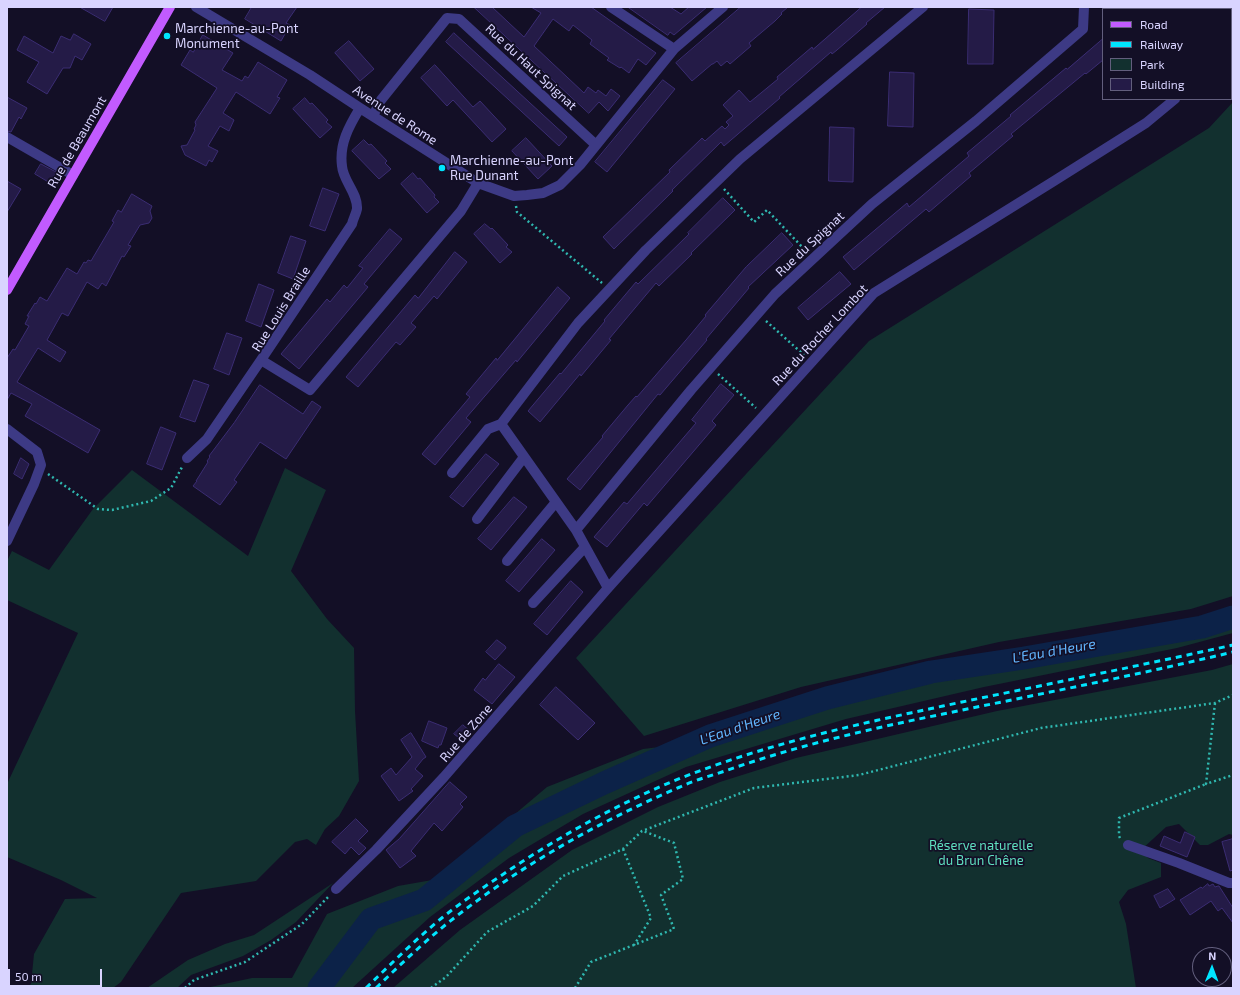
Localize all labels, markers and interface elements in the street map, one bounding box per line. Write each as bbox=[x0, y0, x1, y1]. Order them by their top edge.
legend bbox=[1102, 8, 1232, 100]
text: Road bbox=[1140, 17, 1168, 31]
place label: Marchienne-au-Pont Monument bbox=[175, 21, 298, 52]
street label: Rue du Haut Spignat bbox=[482, 21, 580, 113]
marker: Marchienne-au-Pont Monument bbox=[162, 31, 172, 41]
text: Railway bbox=[1140, 37, 1183, 51]
text: Park bbox=[1140, 57, 1165, 71]
text: Building bbox=[1140, 77, 1184, 91]
street label: Avenue de Rome bbox=[350, 82, 440, 148]
street label: Rue de Beaumont bbox=[44, 93, 110, 191]
place label: Marchienne-au-Pont Rue Dunant bbox=[450, 153, 573, 184]
marker: Marchienne-au-Pont Rue Dunant bbox=[437, 163, 447, 173]
street label: Rue du Spignat bbox=[772, 208, 848, 280]
street label: Rue Louis Braille bbox=[248, 263, 314, 355]
street label: Rue du Rocher Lombot bbox=[769, 281, 871, 389]
water label: L'Eau d'Heure bbox=[1011, 635, 1097, 667]
street label: Rue de Zone bbox=[437, 701, 495, 765]
water label: L'Eau d'Heure bbox=[697, 705, 783, 749]
park label: Réserve naturelle du Brun Chêne bbox=[929, 838, 1033, 869]
north arrow bbox=[1192, 947, 1232, 987]
text: N bbox=[1208, 949, 1216, 962]
scale bar bbox=[10, 961, 104, 987]
text: 50 m bbox=[15, 969, 42, 983]

